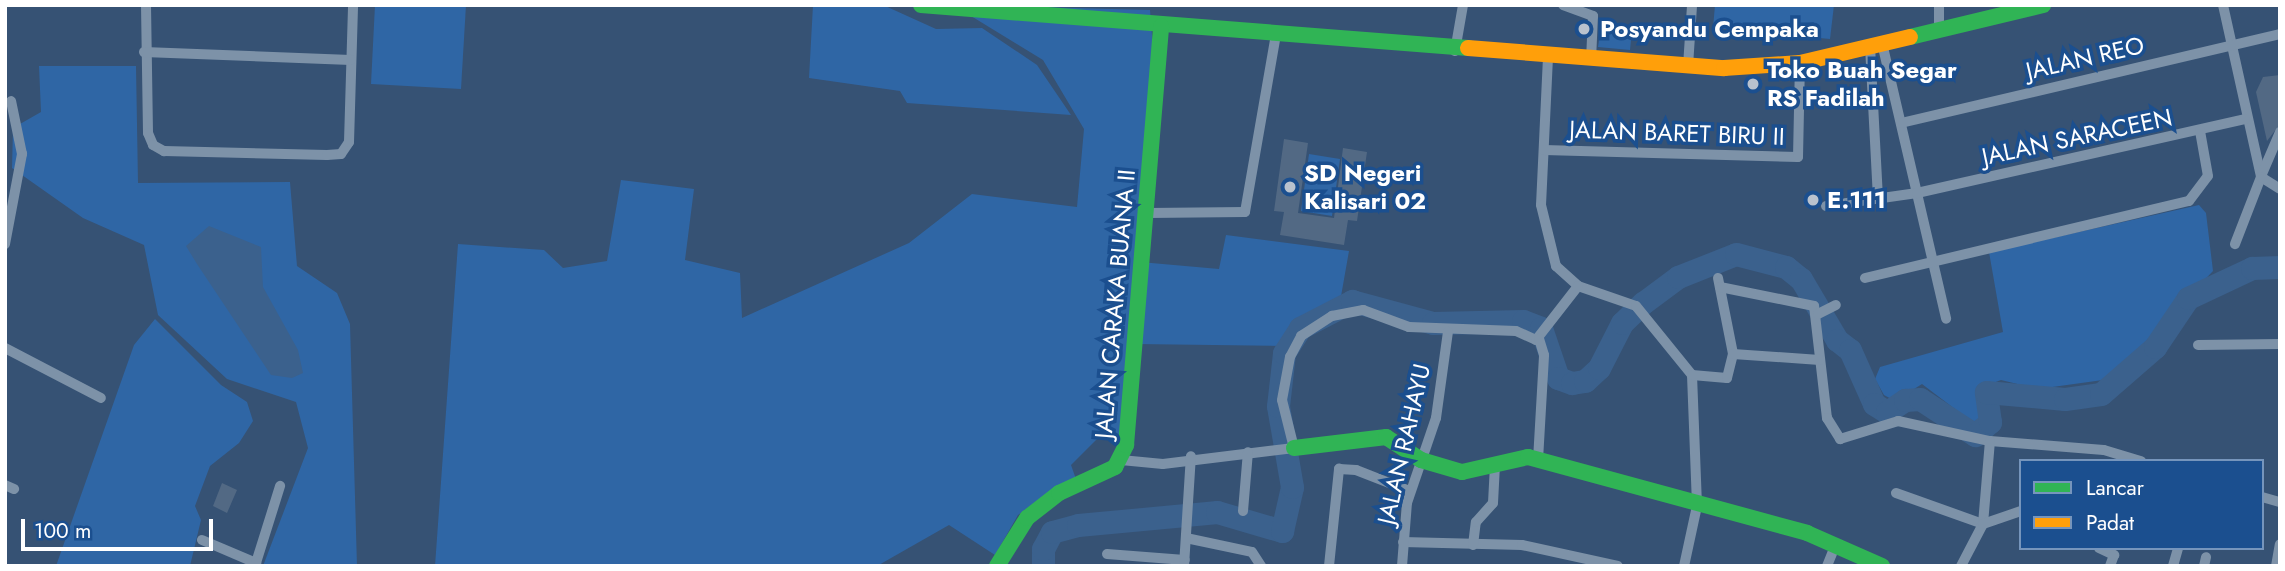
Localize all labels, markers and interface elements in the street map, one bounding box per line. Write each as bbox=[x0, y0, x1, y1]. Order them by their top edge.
place label: Posyandu Cempaka bbox=[1600, 15, 1819, 43]
marker: Posyandu Cempaka bbox=[1574, 19, 1594, 39]
street label: JALAN REO bbox=[2023, 30, 2147, 86]
place label: Toko Buah Segar RS Fadilah bbox=[1767, 56, 1957, 112]
marker: Toko Buah Segar RS Fadilah bbox=[1745, 76, 1761, 92]
street label: JALAN SARACEEN bbox=[1979, 103, 2175, 171]
street label: JALAN BARET BIRU II bbox=[1569, 115, 1785, 151]
place label: SD Negeri Kalisari 02 bbox=[1304, 159, 1426, 215]
street label: JALAN CARAKA BUANA II bbox=[1089, 168, 1141, 440]
marker: SD Negeri Kalisari 02 bbox=[1282, 179, 1298, 195]
place label: E.111 bbox=[1827, 186, 1886, 214]
marker: E.111 bbox=[1805, 192, 1821, 208]
street label: JALAN RAHAYU bbox=[1372, 361, 1436, 527]
legend bbox=[2019, 459, 2264, 550]
text: Lancar bbox=[2086, 473, 2144, 503]
scale bar bbox=[24, 504, 217, 548]
text: Padat bbox=[2086, 508, 2134, 538]
text: 100 m bbox=[34, 516, 91, 546]

